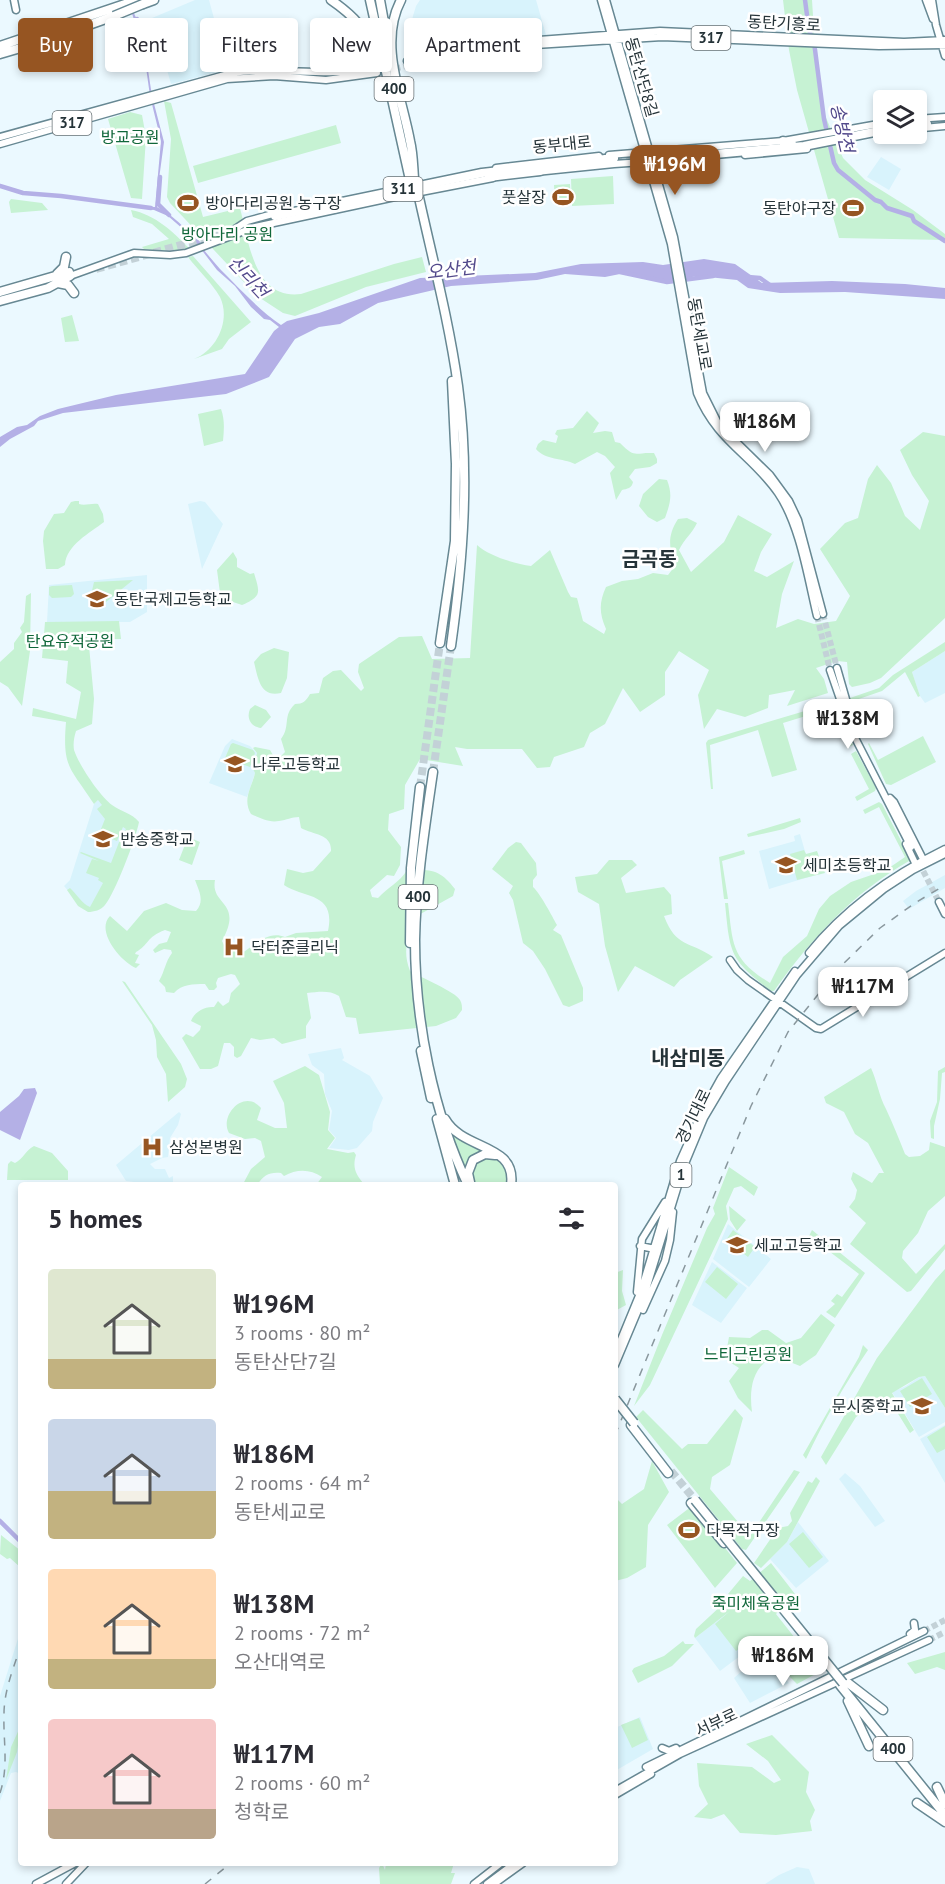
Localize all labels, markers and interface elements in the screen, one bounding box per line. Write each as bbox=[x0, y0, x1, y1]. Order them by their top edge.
street label: 동탄기흥로 bbox=[747, 11, 822, 35]
chip: Buy bbox=[18, 18, 93, 72]
chip: Rent bbox=[105, 18, 188, 72]
chip: Filters bbox=[200, 18, 298, 72]
chip: New bbox=[310, 18, 392, 72]
chip: Apartment bbox=[404, 18, 542, 72]
road number: 317 bbox=[692, 26, 730, 50]
street label: 동탄산단8길 bbox=[621, 35, 663, 119]
road number: 400 bbox=[374, 77, 414, 101]
map controls bbox=[873, 90, 927, 144]
button: layers bbox=[873, 90, 927, 144]
water label: 송방천 bbox=[826, 101, 860, 157]
road number: 317 bbox=[52, 111, 92, 135]
park label: 방교공원 bbox=[101, 127, 159, 147]
street label: 동부대로 bbox=[532, 131, 593, 157]
pin: ₩196M bbox=[633, 145, 717, 196]
text: ₩196M bbox=[644, 151, 706, 177]
road number: 311 bbox=[384, 177, 422, 201]
sports icon: 풋살장 bbox=[551, 185, 575, 209]
place label: 풋살장 bbox=[502, 187, 546, 207]
sports icon: 방아다리공원 농구장 bbox=[176, 191, 200, 215]
place label: 방아다리공원 농구장 bbox=[205, 193, 342, 213]
sports icon: 동탄야구장 bbox=[841, 196, 865, 220]
place label: 동탄야구장 bbox=[762, 198, 836, 218]
park label: 방아다리 공원 bbox=[181, 224, 273, 244]
water label: 신리천 bbox=[223, 251, 275, 304]
water label: 오산천 bbox=[425, 255, 479, 284]
street label: 동탄세교로 bbox=[684, 296, 716, 372]
pin: ₩186M bbox=[723, 402, 807, 453]
text: ₩186M bbox=[734, 408, 796, 434]
district label: 금곡동 bbox=[621, 546, 677, 572]
school or university icon: 동탄국제고등학교 bbox=[85, 587, 109, 611]
place label: 동탄국제고등학교 bbox=[114, 589, 232, 609]
park label: 탄요유적공원 bbox=[26, 631, 114, 651]
pin: ₩138M bbox=[806, 699, 890, 750]
text: ₩138M bbox=[817, 705, 879, 731]
school or university icon: 나루고등학교 bbox=[223, 752, 247, 776]
place label: 나루고등학교 bbox=[252, 754, 340, 774]
school or university icon: 반송중학교 bbox=[91, 827, 115, 851]
place label: 반송중학교 bbox=[120, 829, 194, 849]
school or university icon: 세미초등학교 bbox=[774, 853, 798, 877]
place label: 세미초등학교 bbox=[803, 855, 891, 875]
road number: 400 bbox=[398, 885, 438, 909]
hospital icon: 닥터준클리닉 bbox=[222, 935, 246, 959]
place label: 닥터준클리닉 bbox=[251, 937, 339, 957]
pin: ₩117M bbox=[821, 967, 905, 1018]
text: ₩117M bbox=[832, 973, 894, 999]
district label: 내삼미동 bbox=[651, 1045, 725, 1071]
street label: 경기대로 bbox=[671, 1085, 715, 1147]
hospital icon: 삼성본병원 bbox=[140, 1135, 164, 1159]
place label: 삼성본병원 bbox=[169, 1137, 243, 1157]
road number: 1 bbox=[670, 1163, 692, 1187]
text: 5 homes bbox=[48, 1202, 143, 1235]
icon: filters bbox=[555, 1202, 588, 1235]
school or university icon: 세교고등학교 bbox=[725, 1233, 749, 1257]
place label: 세교고등학교 bbox=[754, 1235, 842, 1255]
text: ₩196M bbox=[234, 1287, 314, 1320]
icon: home bbox=[96, 1293, 168, 1365]
text: 3 rooms · 80 m² bbox=[234, 1320, 370, 1346]
park label: 느티근린공원 bbox=[704, 1344, 792, 1364]
text: 동탄산단7길 bbox=[234, 1349, 337, 1375]
school or university icon: 문시중학교 bbox=[910, 1394, 934, 1418]
place label: 문시중학교 bbox=[831, 1396, 905, 1416]
text: ₩186M bbox=[234, 1437, 314, 1470]
icon: home bbox=[96, 1443, 168, 1515]
text: 2 rooms · 64 m² bbox=[234, 1470, 370, 1496]
text: 동탄세교로 bbox=[234, 1499, 326, 1525]
sports icon: 다목적구장 bbox=[677, 1518, 701, 1542]
place label: 다목적구장 bbox=[706, 1520, 780, 1540]
text: ₩138M bbox=[234, 1587, 314, 1620]
icon: home bbox=[96, 1593, 168, 1665]
park label: 죽미체육공원 bbox=[712, 1593, 800, 1613]
text: 2 rooms · 72 m² bbox=[234, 1620, 370, 1646]
pin: ₩186M bbox=[741, 1636, 825, 1687]
text: ₩186M bbox=[752, 1642, 814, 1668]
text: 오산대역로 bbox=[234, 1649, 326, 1675]
street label: 서부로 bbox=[692, 1703, 740, 1740]
text: ₩117M bbox=[234, 1737, 314, 1770]
road number: 400 bbox=[874, 1737, 912, 1761]
icon: home bbox=[96, 1743, 168, 1815]
text: 2 rooms · 60 m² bbox=[234, 1770, 370, 1796]
text: 청학로 bbox=[234, 1799, 289, 1825]

